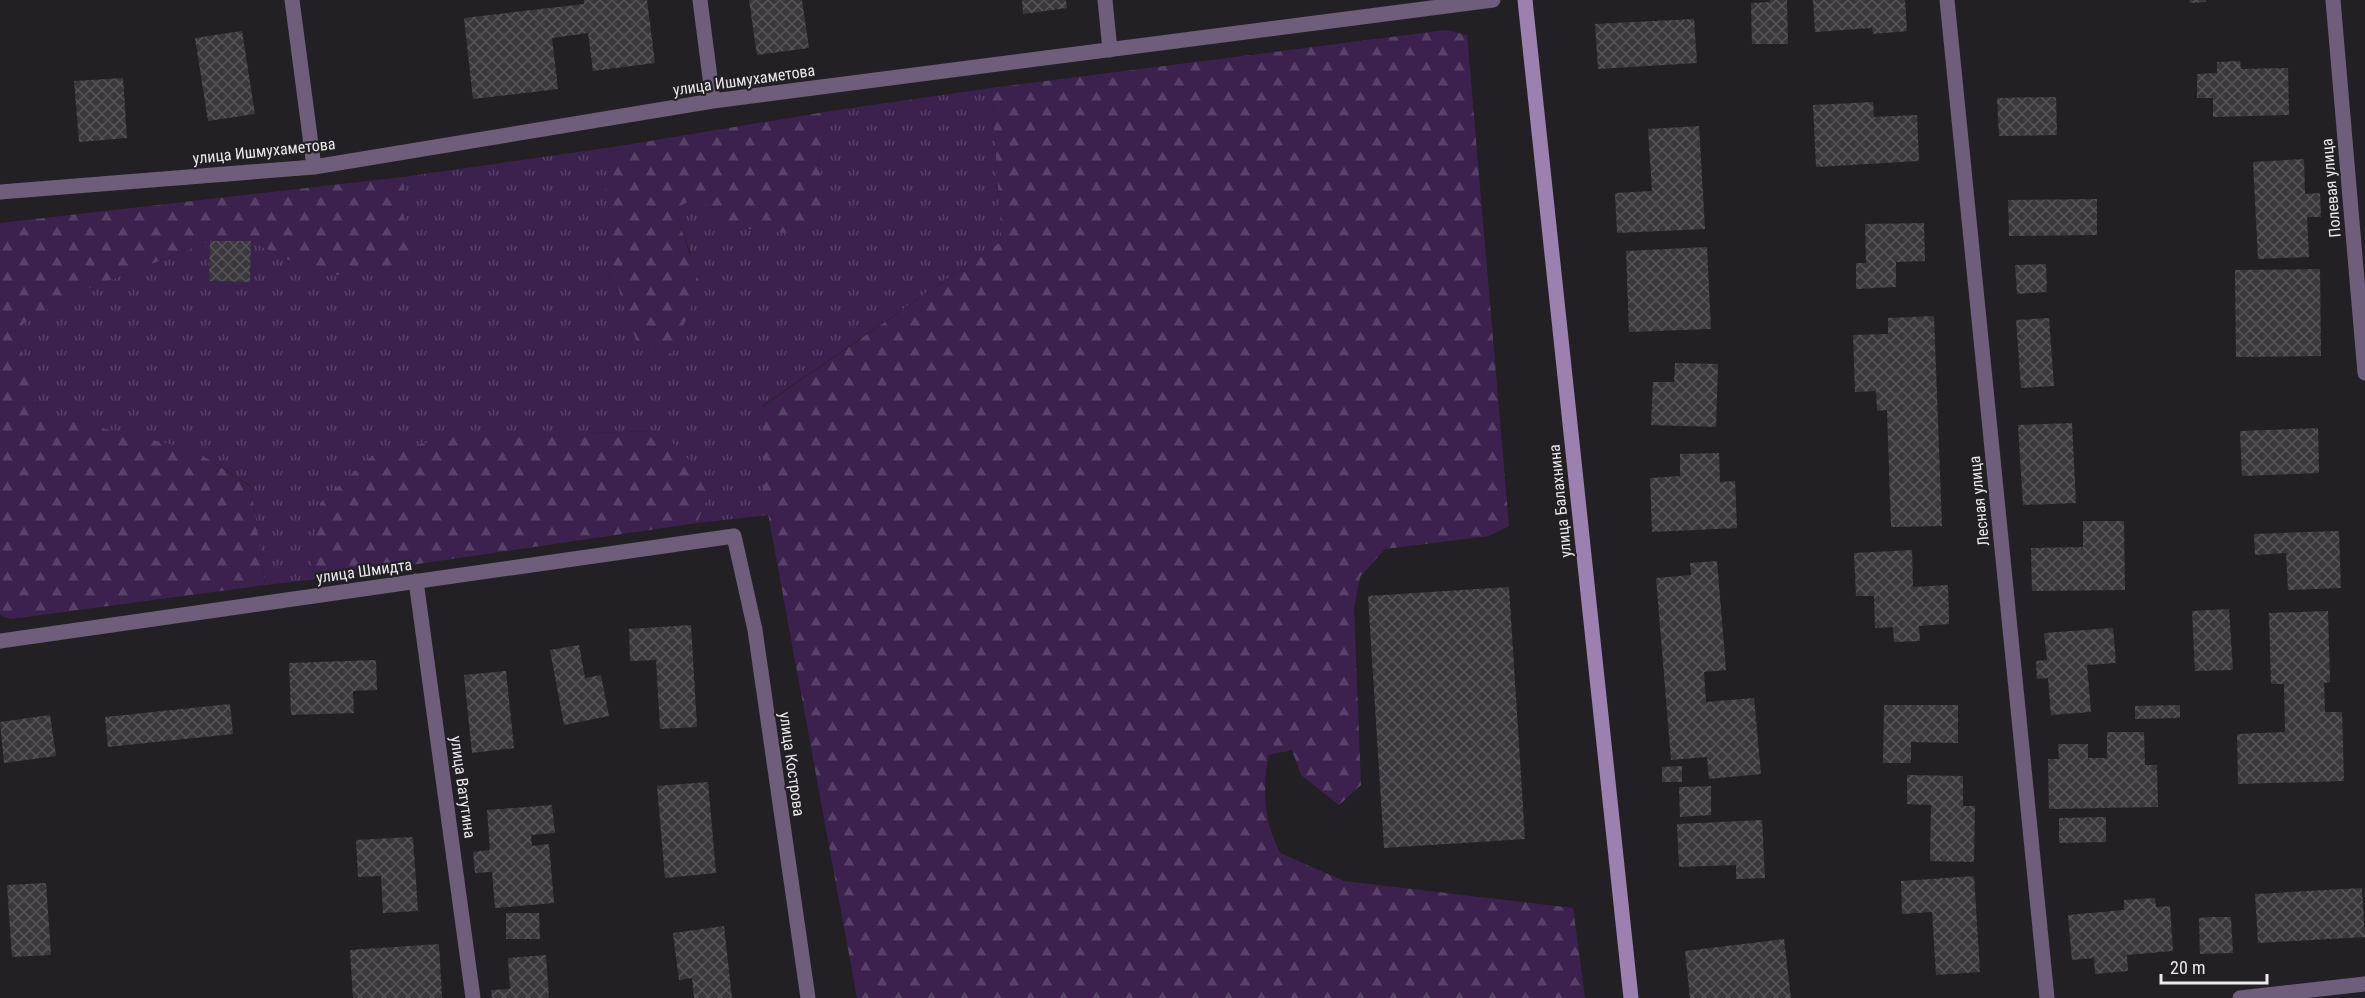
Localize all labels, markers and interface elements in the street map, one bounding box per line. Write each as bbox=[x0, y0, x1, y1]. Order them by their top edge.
street label: улица Ишмухаметова bbox=[672, 61, 816, 99]
street label: улица Ишмухаметова bbox=[192, 134, 336, 168]
street label: Полевая улица bbox=[2317, 138, 2345, 238]
street label: улица Балахнина bbox=[1545, 443, 1575, 559]
street label: Лесная улица bbox=[1965, 455, 1993, 547]
street label: улица Шмидта bbox=[315, 555, 413, 587]
street label: улица Кострова bbox=[775, 711, 809, 817]
street label: улица Ватутина bbox=[446, 735, 480, 839]
scale bar bbox=[2161, 947, 2268, 985]
text: 20 m bbox=[2170, 957, 2205, 978]

